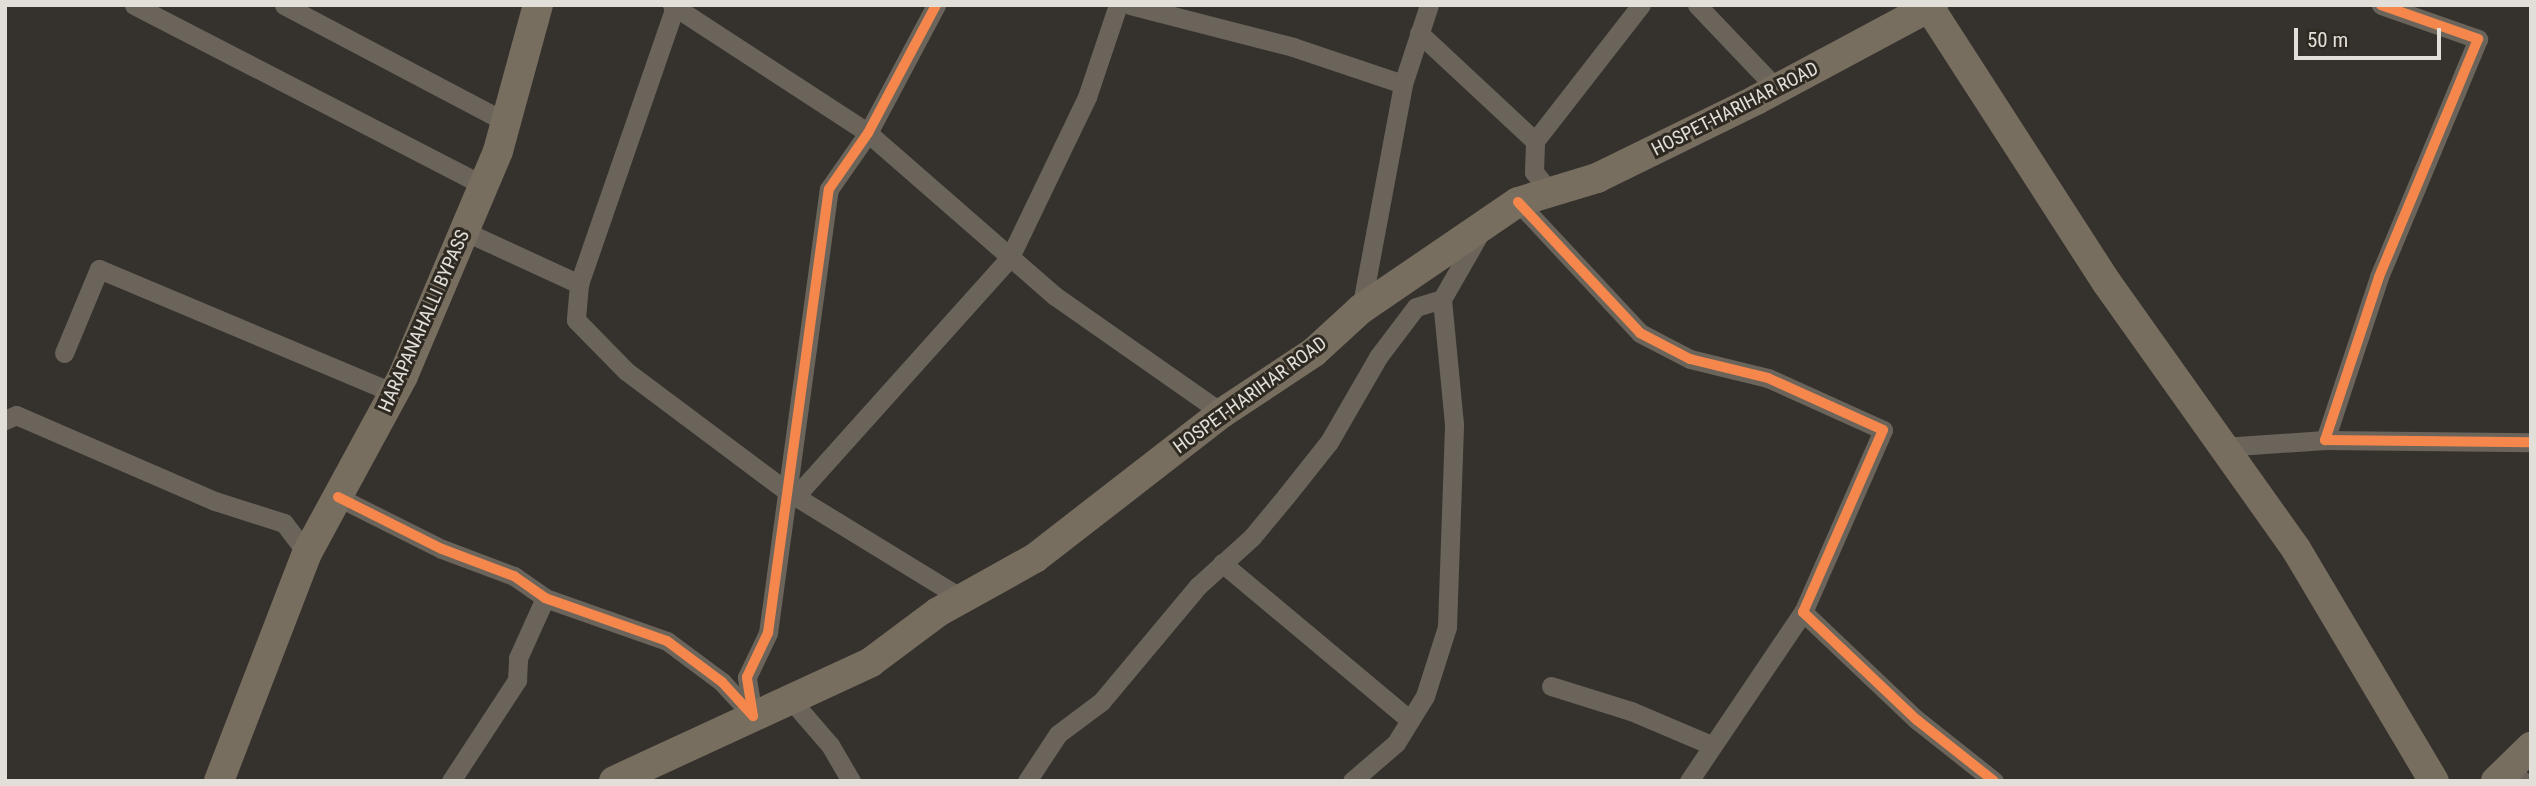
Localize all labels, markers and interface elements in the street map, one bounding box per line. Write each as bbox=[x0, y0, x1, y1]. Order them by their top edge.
scale bar bbox=[2298, 14, 2445, 58]
text: 50 m bbox=[2307, 28, 2348, 52]
street label: HOSPET-HARIHAR ROAD bbox=[1648, 57, 1822, 161]
street label: HARAPANAHALLI BYPASS bbox=[374, 226, 474, 416]
street label: HOSPET-HARIHAR ROAD bbox=[1169, 332, 1331, 458]

